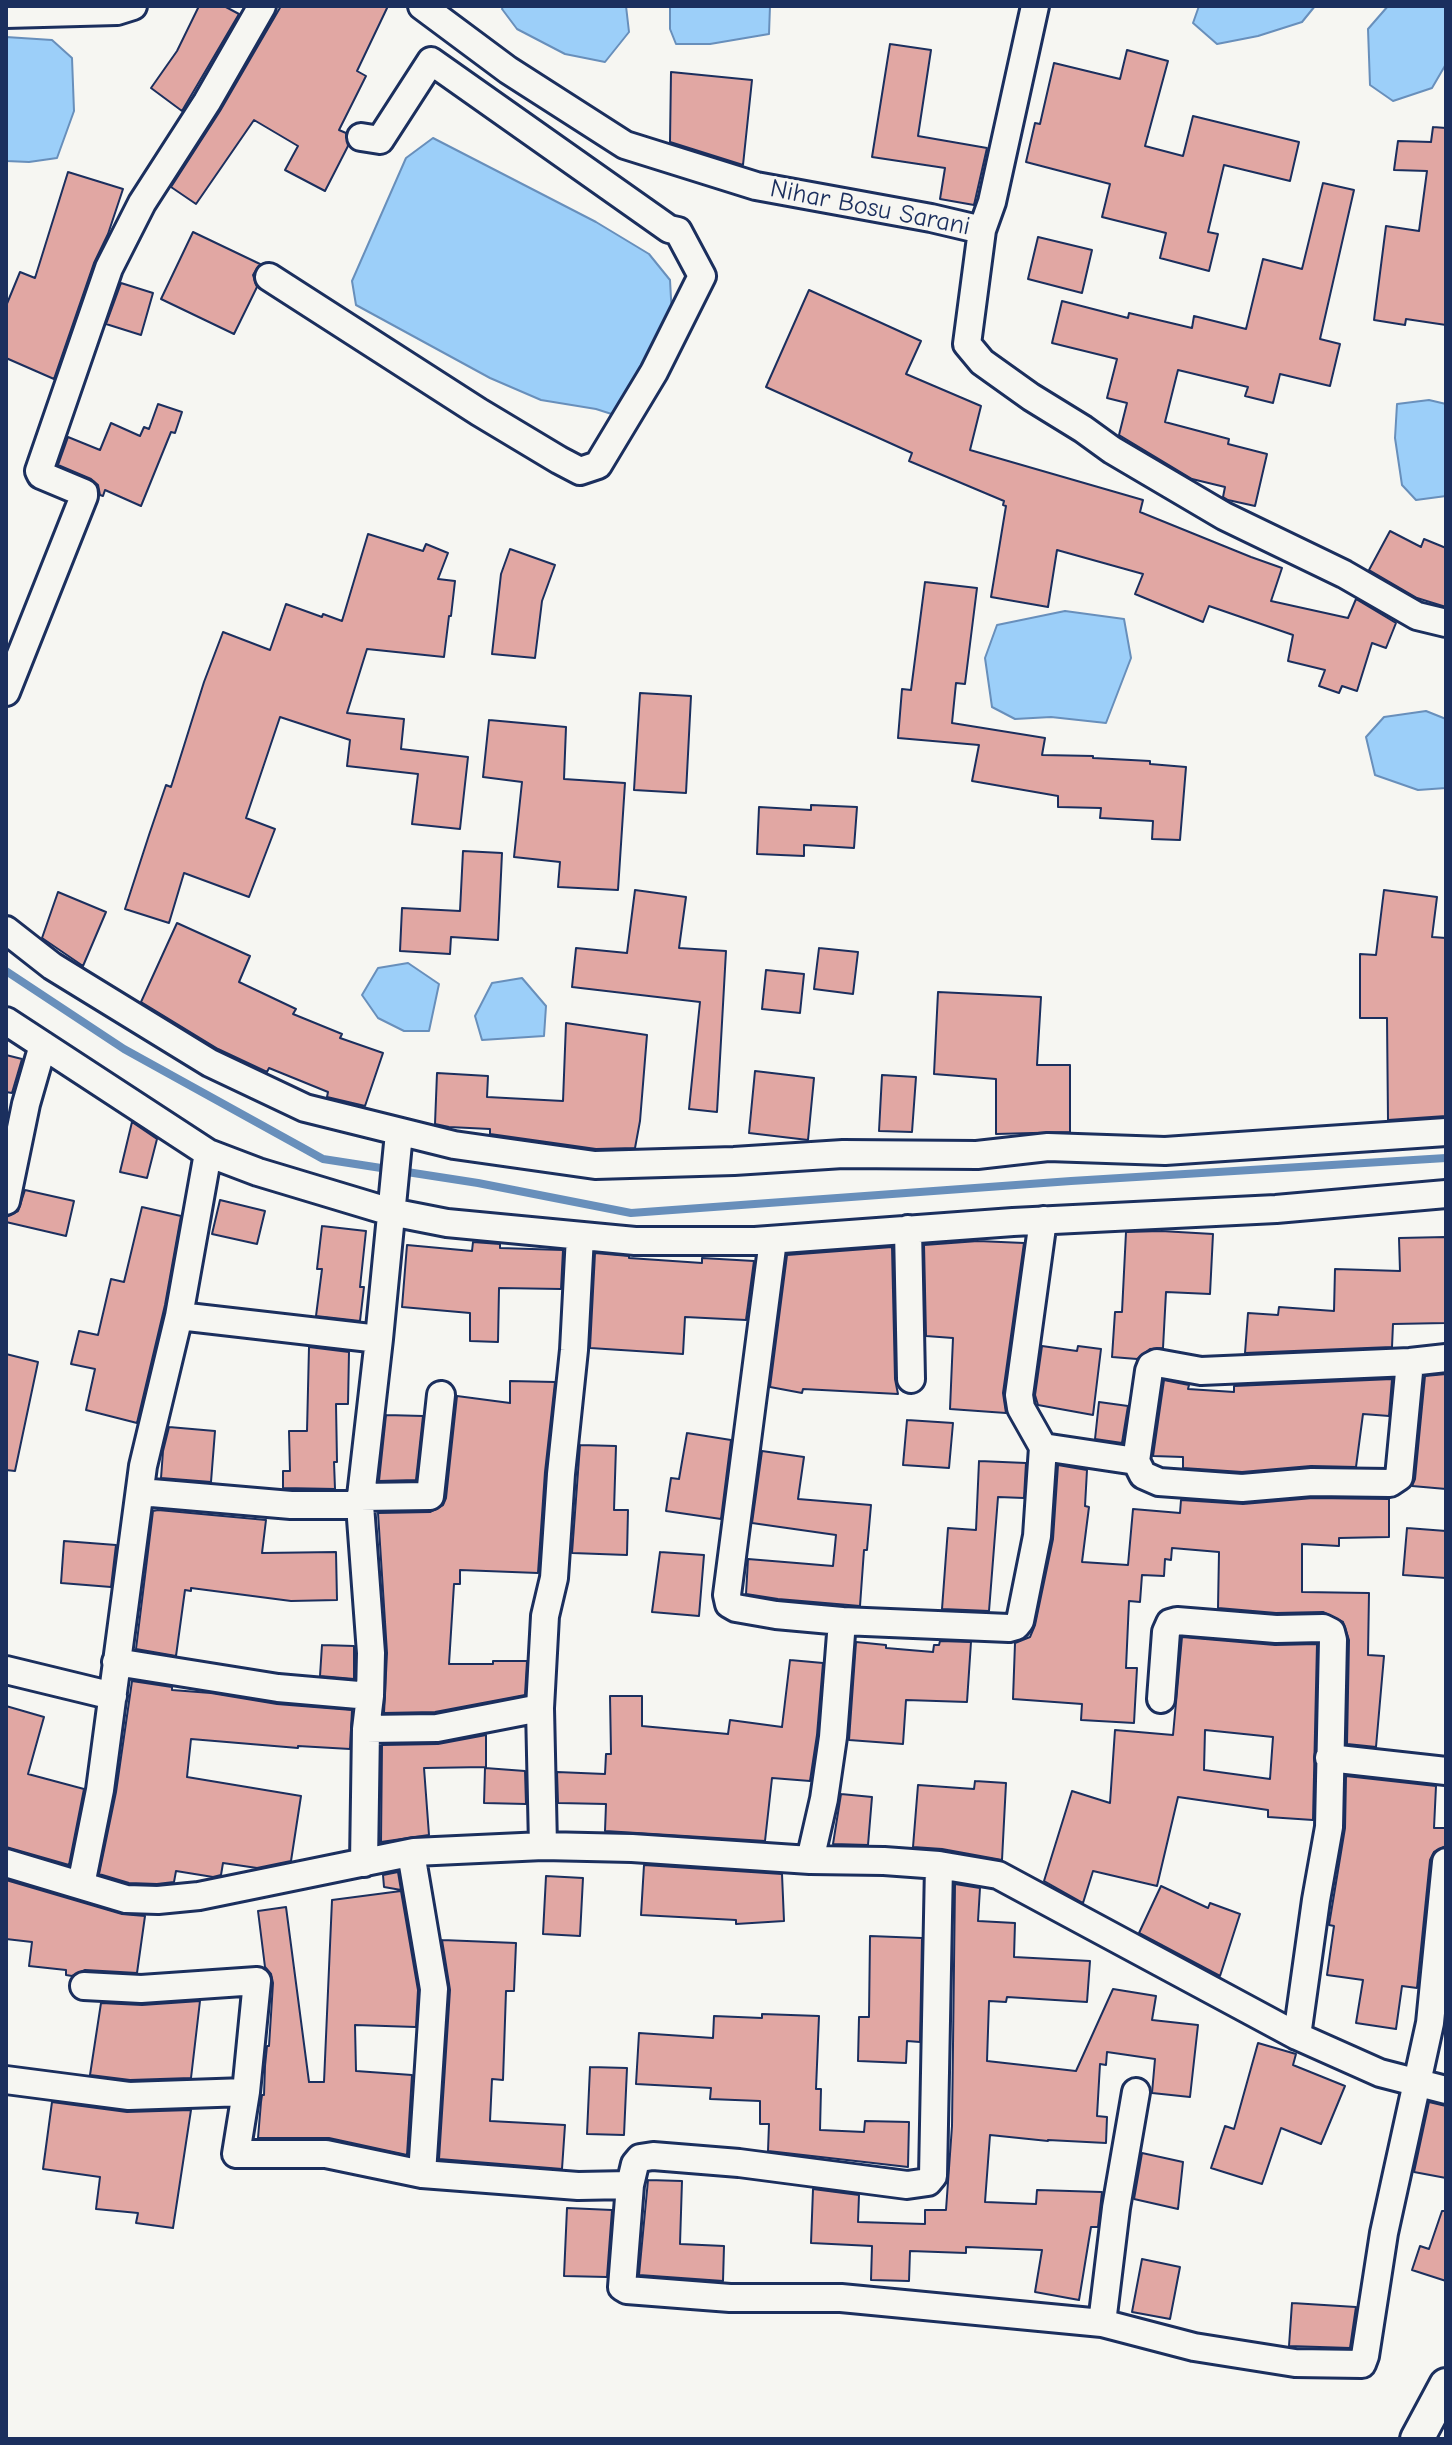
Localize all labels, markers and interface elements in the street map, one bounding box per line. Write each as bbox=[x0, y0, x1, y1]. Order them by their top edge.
street label: Nihar Bosu Sarani bbox=[767, 173, 973, 243]

